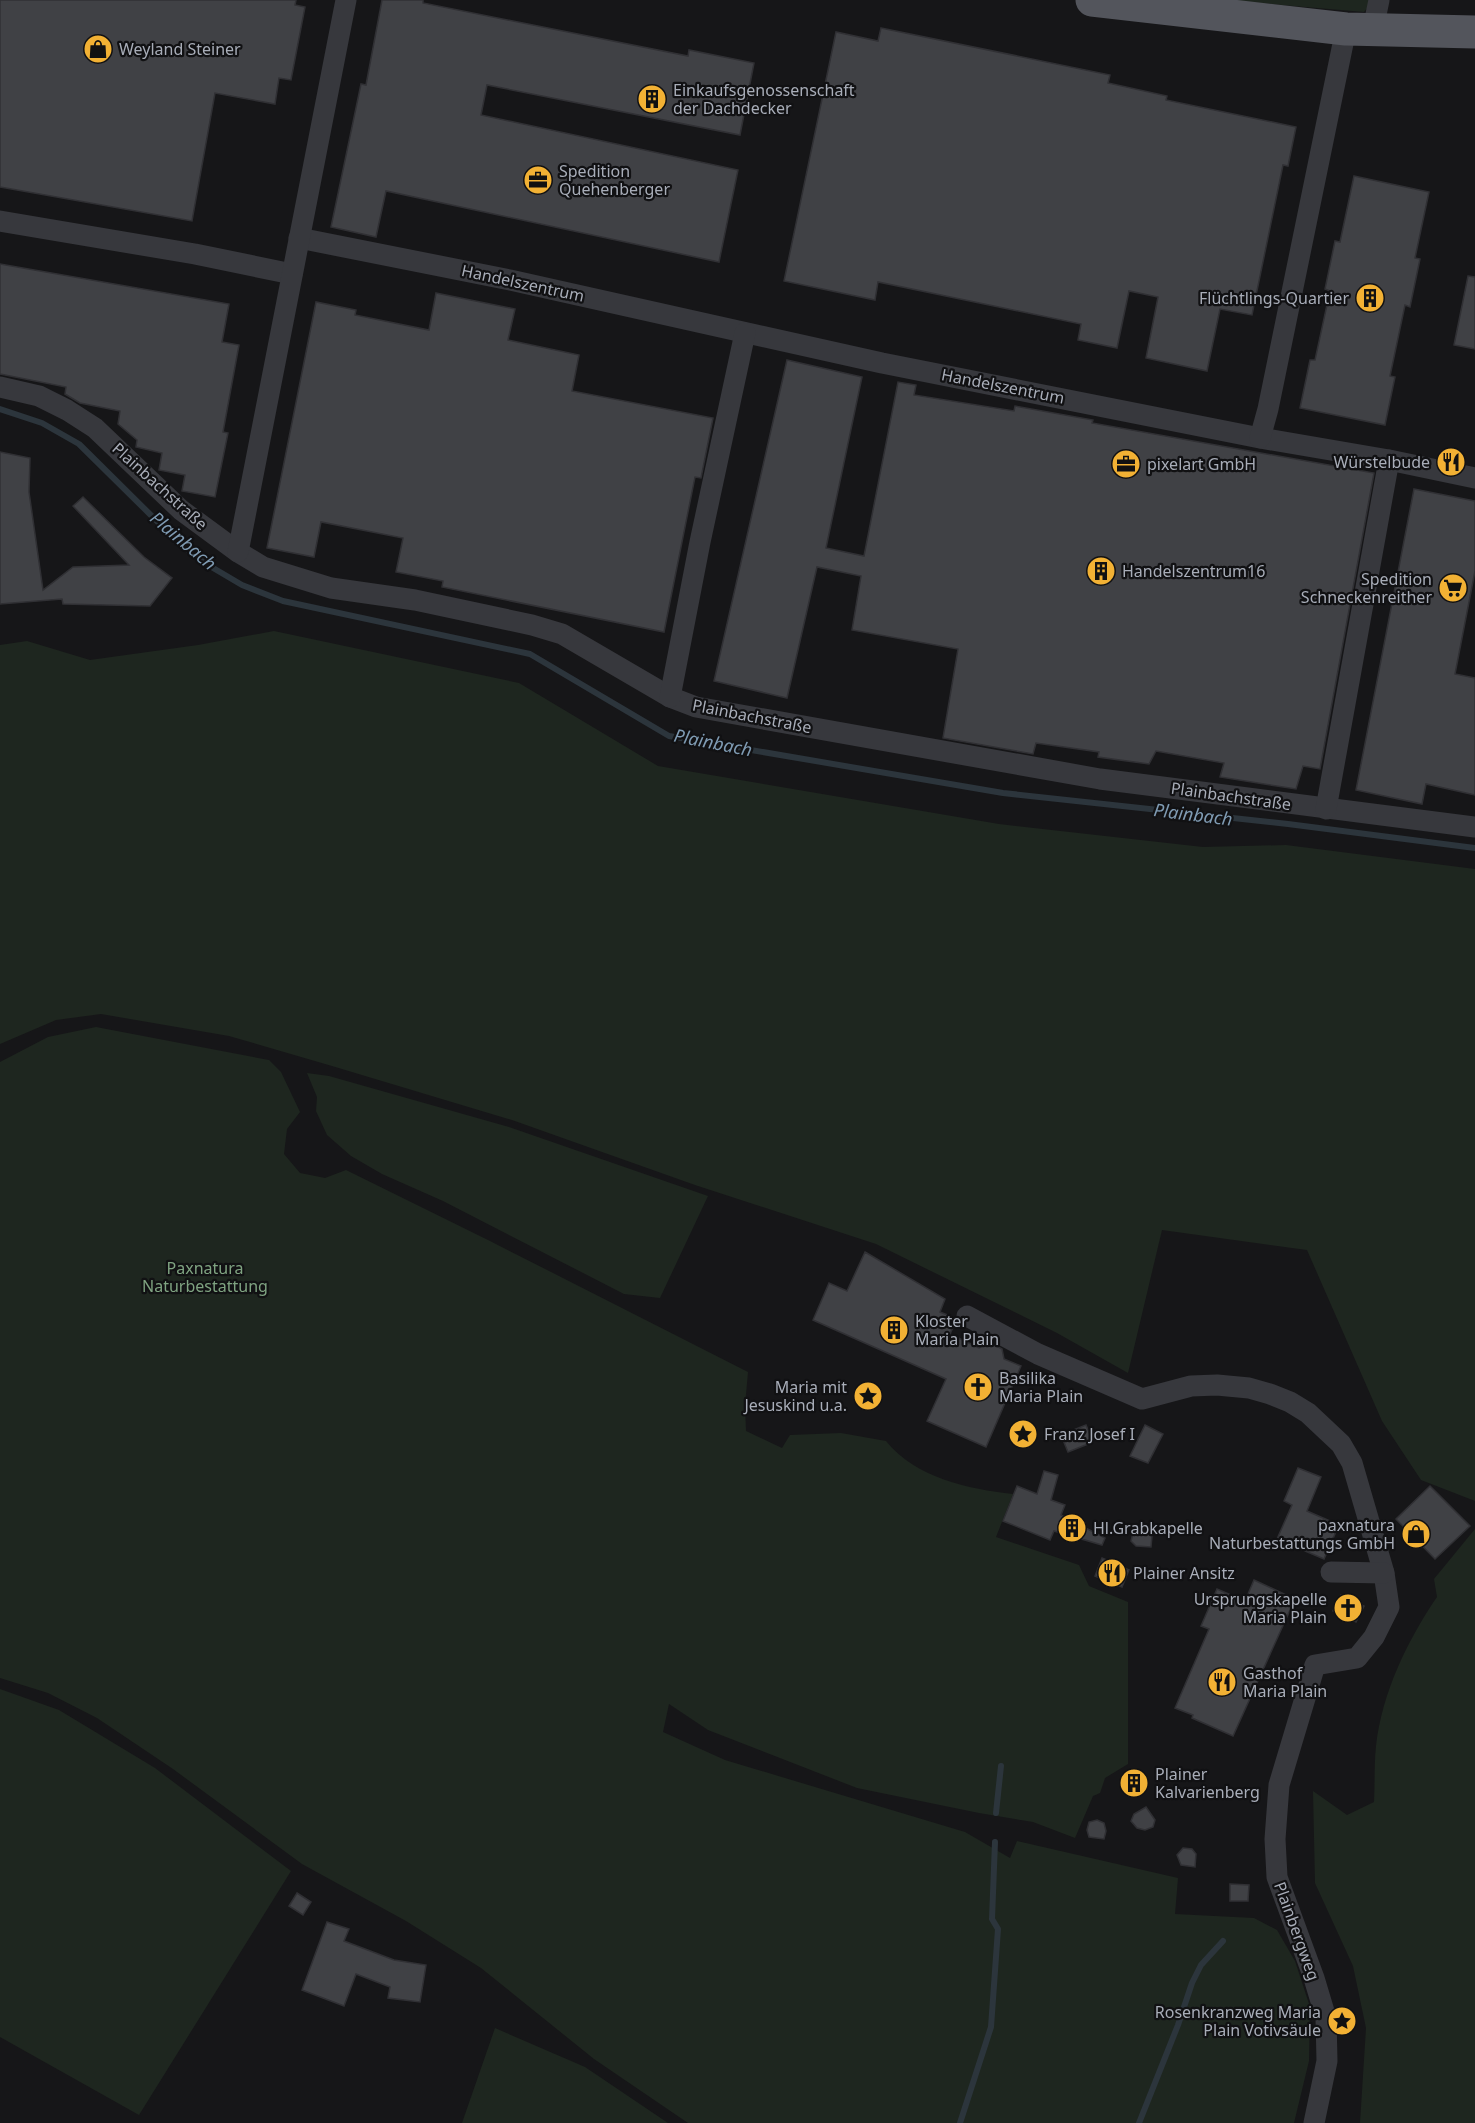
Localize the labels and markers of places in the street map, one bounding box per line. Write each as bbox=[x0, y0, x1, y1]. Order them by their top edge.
shop icon: Weyland Steiner bbox=[82, 33, 114, 65]
place label: Weyland Steiner bbox=[119, 38, 241, 60]
place label: Einkaufsgenossenschaft der Dachdecker bbox=[673, 79, 855, 119]
building icon: Einkaufsgenossenschaft der Dachdecker bbox=[636, 83, 668, 115]
place label: Spedition Quehenberger bbox=[559, 160, 670, 200]
office icon: Spedition Quehenberger bbox=[522, 164, 554, 196]
building icon: Flüchtlings-Quartier bbox=[1354, 282, 1386, 314]
place label: Flüchtlings-Quartier bbox=[1199, 287, 1349, 309]
restaurant icon: Würstelbude bbox=[1435, 446, 1467, 478]
office icon: pixelart GmbH bbox=[1110, 448, 1142, 480]
place label: Würstelbude bbox=[1334, 451, 1430, 473]
place label: pixelart GmbH bbox=[1147, 453, 1256, 475]
building icon: Handelszentrum16 bbox=[1085, 555, 1117, 587]
place label: Handelszentrum16 bbox=[1122, 560, 1265, 582]
place label: Spedition Schneckenreither bbox=[1301, 568, 1432, 608]
supermarket icon: Spedition Schneckenreither bbox=[1437, 572, 1469, 604]
place label: Kloster Maria Plain bbox=[915, 1310, 999, 1350]
building icon: Kloster Maria Plain bbox=[878, 1314, 910, 1346]
place label: Basilika Maria Plain bbox=[999, 1367, 1083, 1407]
church icon: Basilika Maria Plain bbox=[962, 1371, 994, 1403]
place label: Maria mit Jesuskind u.a. bbox=[742, 1376, 847, 1416]
place icon: Maria mit Jesuskind u.a. bbox=[852, 1380, 884, 1412]
place icon: Franz Josef I bbox=[1007, 1418, 1039, 1450]
place label: Franz Josef I bbox=[1044, 1423, 1135, 1445]
building icon: Hl.Grabkapelle bbox=[1056, 1512, 1088, 1544]
place label: paxnatura Naturbestattungs GmbH bbox=[1209, 1514, 1395, 1554]
place label: Hl.Grabkapelle bbox=[1093, 1517, 1203, 1539]
shop icon: paxnatura Naturbestattungs GmbH bbox=[1400, 1518, 1432, 1550]
restaurant icon: Plainer Ansitz bbox=[1096, 1557, 1128, 1589]
place label: Plainer Ansitz bbox=[1133, 1562, 1235, 1584]
place label: Ursprungskapelle Maria Plain bbox=[1194, 1588, 1327, 1628]
church icon: Ursprungskapelle Maria Plain bbox=[1332, 1592, 1364, 1624]
place label: Gasthof Maria Plain bbox=[1243, 1662, 1327, 1702]
restaurant icon: Gasthof Maria Plain bbox=[1206, 1666, 1238, 1698]
place label: Plainer Kalvarienberg bbox=[1155, 1763, 1260, 1803]
building icon: Plainer Kalvarienberg bbox=[1118, 1767, 1150, 1799]
place label: Rosenkranzweg Maria Plain Votivsäule bbox=[1155, 2001, 1321, 2041]
place icon: Rosenkranzweg Maria Plain Votivsäule bbox=[1326, 2005, 1358, 2037]

